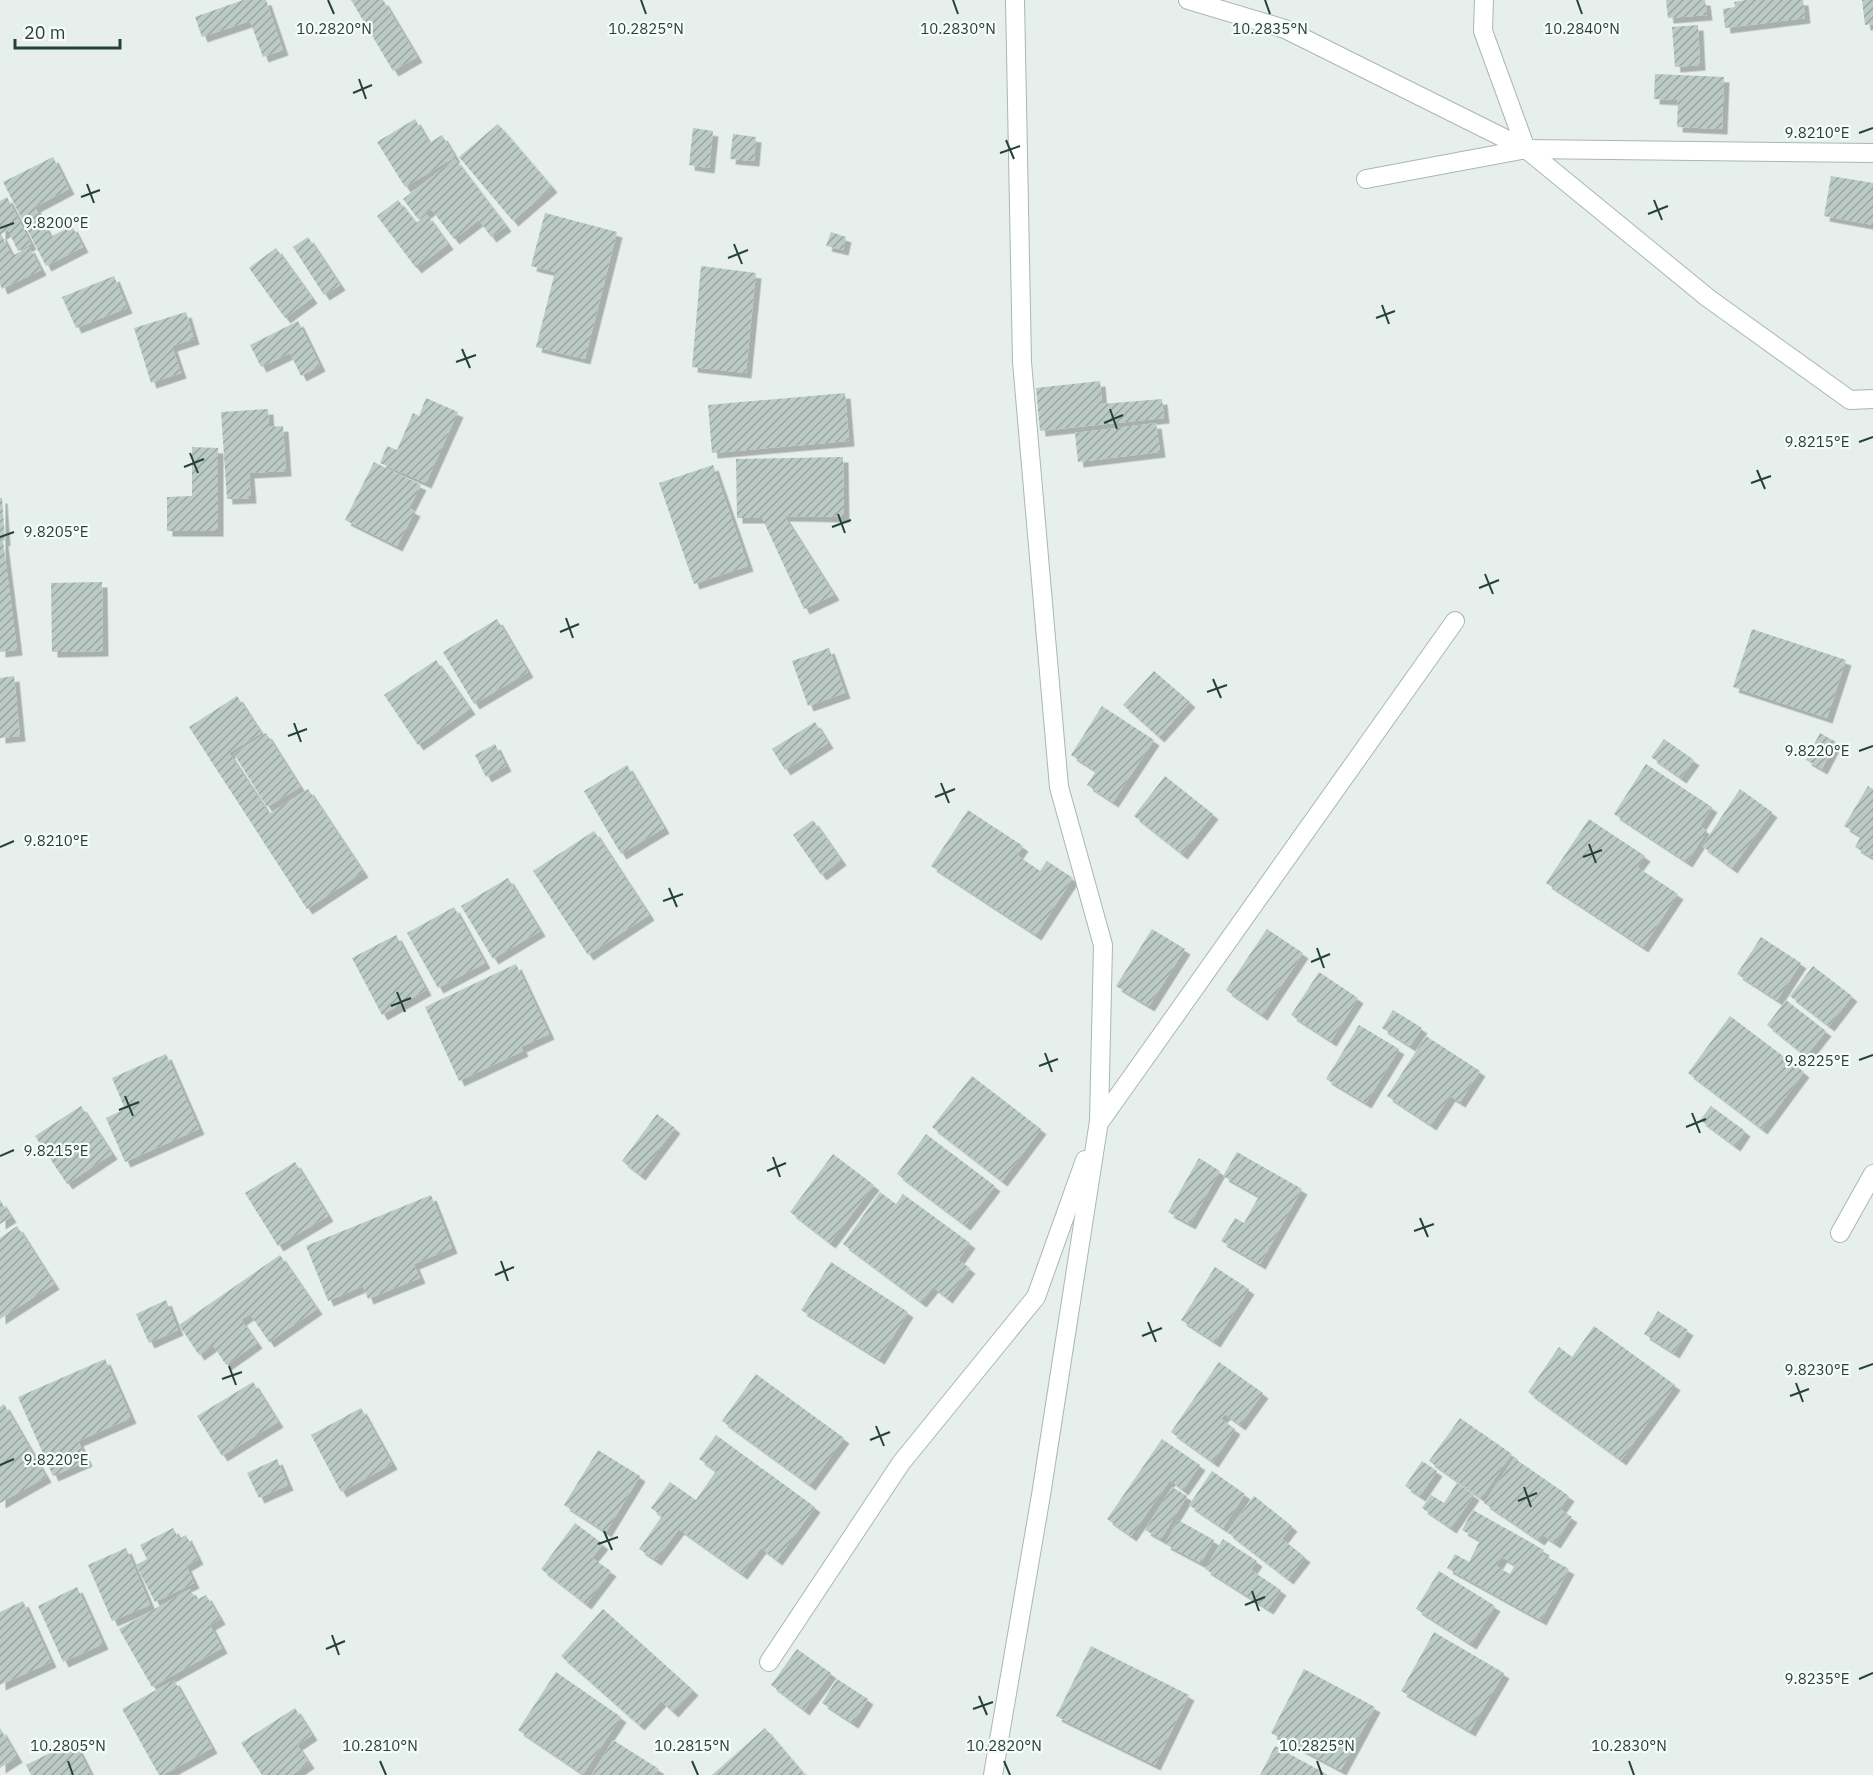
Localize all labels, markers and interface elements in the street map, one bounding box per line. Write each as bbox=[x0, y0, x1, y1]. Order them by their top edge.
scale bar bbox=[15, 12, 120, 50]
text: 10.2820°N bbox=[296, 19, 372, 38]
text: 10.2825°N bbox=[608, 19, 684, 38]
text: 10.2830°N bbox=[920, 19, 996, 38]
text: 10.2835°N bbox=[1232, 19, 1308, 38]
text: 10.2840°N bbox=[1544, 19, 1620, 38]
text: 20 m bbox=[24, 21, 66, 44]
text: 9.8210°E bbox=[1785, 123, 1849, 142]
text: 9.8200°E bbox=[24, 213, 88, 232]
text: 9.8215°E bbox=[1785, 432, 1849, 451]
text: 9.8205°E bbox=[24, 522, 88, 541]
text: 9.8220°E bbox=[1785, 741, 1849, 760]
text: 9.8210°E bbox=[24, 831, 88, 850]
text: 9.8225°E bbox=[1785, 1051, 1849, 1070]
text: 9.8215°E bbox=[24, 1141, 88, 1160]
text: 9.8230°E bbox=[1785, 1360, 1849, 1379]
text: 9.8220°E bbox=[24, 1450, 88, 1469]
text: 9.8235°E bbox=[1785, 1669, 1849, 1688]
text: 10.2805°N bbox=[30, 1736, 106, 1755]
text: 10.2810°N bbox=[342, 1736, 418, 1755]
text: 10.2815°N bbox=[654, 1736, 730, 1755]
text: 10.2820°N bbox=[966, 1736, 1042, 1755]
text: 10.2825°N bbox=[1279, 1736, 1355, 1755]
text: 10.2830°N bbox=[1591, 1736, 1667, 1755]

